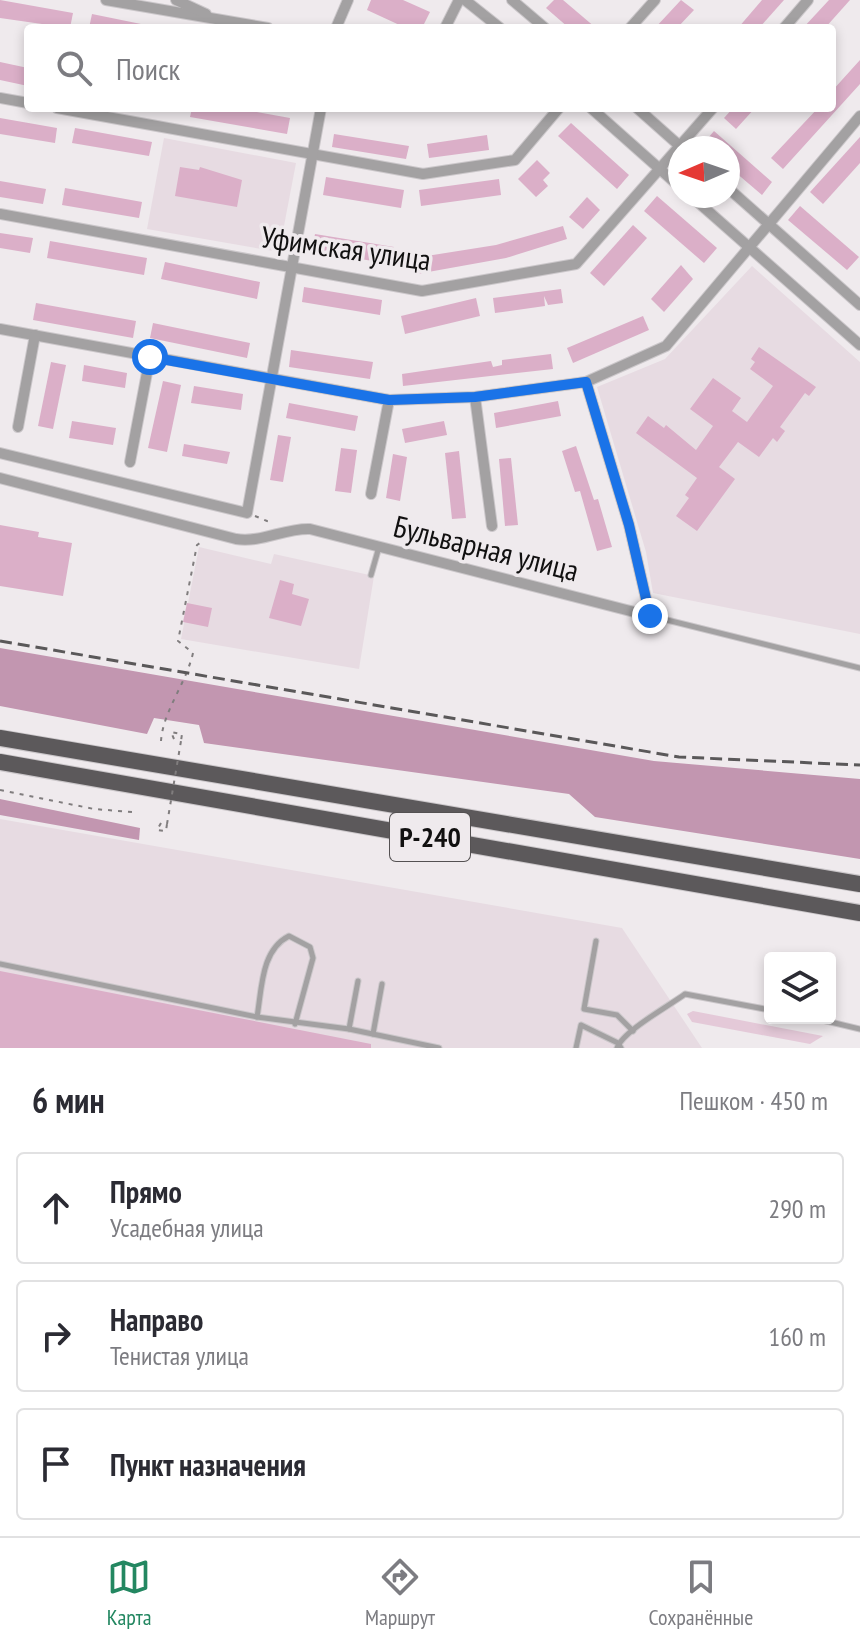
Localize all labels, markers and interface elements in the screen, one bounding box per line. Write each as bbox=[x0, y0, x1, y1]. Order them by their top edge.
search box bbox=[24, 24, 836, 112]
icon: search bbox=[52, 46, 96, 90]
text: Поиск bbox=[116, 49, 180, 88]
north arrow bbox=[668, 136, 740, 208]
street label: Уфимская улица bbox=[259, 216, 433, 279]
route start bbox=[132, 339, 168, 375]
street label: Бульварная улица bbox=[390, 506, 583, 589]
route end bbox=[632, 598, 668, 634]
road number: Р-240 bbox=[390, 813, 470, 861]
map controls bbox=[764, 952, 836, 1024]
button: layers bbox=[764, 952, 836, 1024]
text: 6 мин bbox=[32, 1078, 105, 1122]
text: Пешком · 450 m bbox=[679, 1084, 828, 1117]
text: Прямо bbox=[110, 1172, 182, 1211]
icon: ahead bbox=[34, 1186, 78, 1230]
text: 290 m bbox=[768, 1192, 826, 1225]
text: Усадебная улица bbox=[110, 1211, 264, 1244]
text: Направо bbox=[110, 1300, 203, 1339]
icon: right bbox=[34, 1314, 78, 1358]
text: 160 m bbox=[768, 1320, 826, 1353]
text: Тенистая улица bbox=[110, 1339, 249, 1372]
icon: arrive bbox=[34, 1442, 78, 1486]
text: Пункт назначения bbox=[110, 1445, 306, 1484]
tab: Карта bbox=[107, 1555, 152, 1631]
tab: Маршрут bbox=[365, 1555, 435, 1631]
tab: Сохранённые bbox=[649, 1555, 753, 1631]

